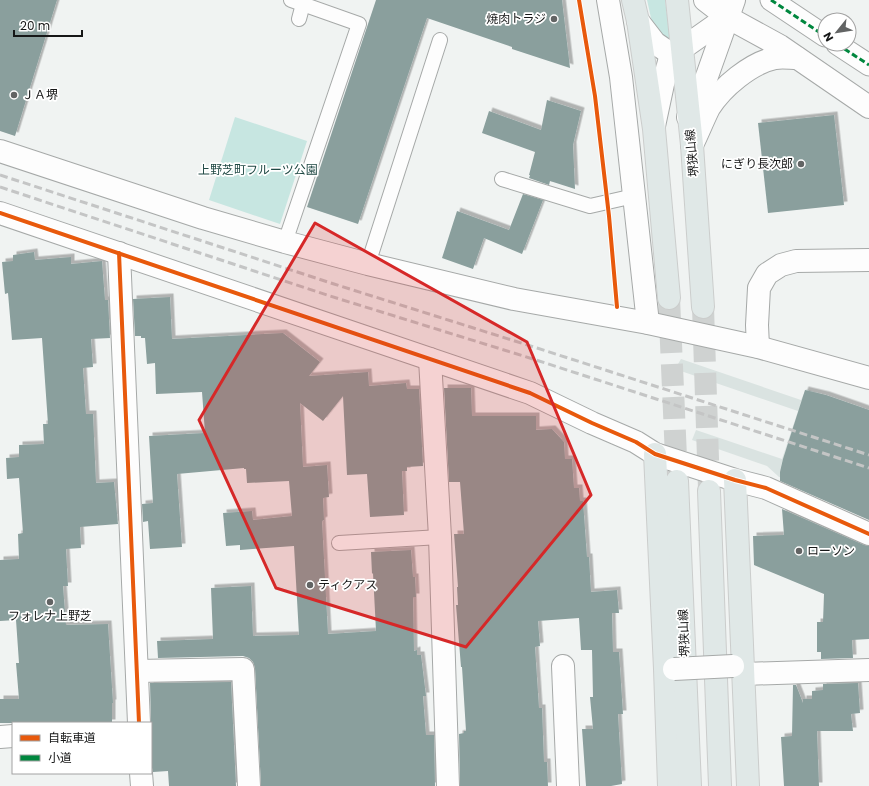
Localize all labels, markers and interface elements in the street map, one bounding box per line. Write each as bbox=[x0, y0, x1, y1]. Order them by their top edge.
place label: 焼肉トラジ bbox=[486, 10, 546, 27]
scale bar bbox=[14, 12, 82, 38]
north arrow bbox=[817, 12, 857, 52]
marker: 焼肉トラジ bbox=[549, 14, 559, 24]
text: 20 m bbox=[20, 17, 50, 34]
text: N bbox=[819, 29, 837, 45]
place label: ＪＡ堺 bbox=[22, 86, 58, 103]
marker: ＪＡ堺 bbox=[9, 90, 19, 100]
street label: 堺狭山線 bbox=[681, 128, 702, 178]
place label: にぎり長次郎 bbox=[721, 155, 793, 172]
marker: にぎり長次郎 bbox=[796, 159, 806, 169]
park label: 上野芝町フルーツ公園 bbox=[198, 161, 318, 178]
place label: ローソン bbox=[807, 542, 855, 559]
marker: ローソン bbox=[794, 546, 804, 556]
place label: ティクアス bbox=[318, 576, 377, 593]
marker: ティクアス bbox=[305, 580, 315, 590]
marker: フォレナ上野芝 bbox=[45, 597, 55, 607]
place label: フォレナ上野芝 bbox=[8, 607, 92, 624]
street label: 堺狭山線 bbox=[674, 609, 693, 657]
legend bbox=[12, 722, 152, 774]
text: 自転車道 bbox=[48, 729, 96, 746]
text: 小道 bbox=[48, 749, 72, 766]

